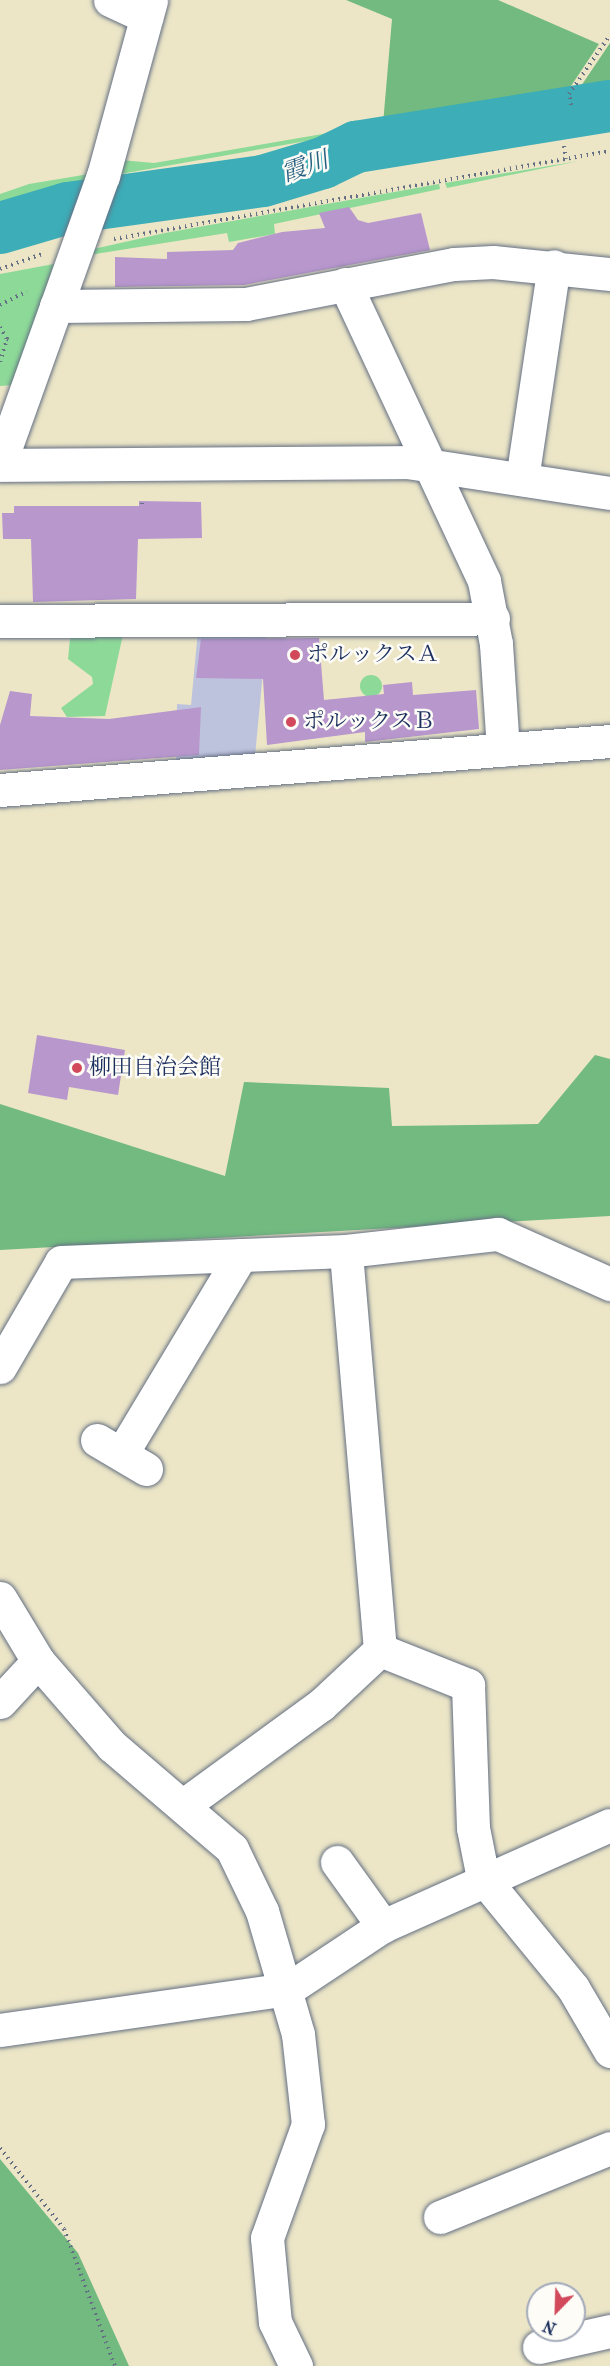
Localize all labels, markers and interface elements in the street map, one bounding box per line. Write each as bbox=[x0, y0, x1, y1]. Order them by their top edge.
water label: 霞川 bbox=[278, 146, 332, 188]
place label: ポルックスＡ bbox=[307, 642, 439, 668]
marker: ポルックスＡ bbox=[288, 648, 302, 662]
place label: ポルックスＢ bbox=[303, 709, 435, 735]
marker: ポルックスＢ bbox=[284, 715, 298, 729]
place label: 柳田自治会館 bbox=[89, 1055, 221, 1081]
marker: 柳田自治会館 bbox=[70, 1061, 84, 1075]
north arrow bbox=[526, 2282, 586, 2342]
text: N bbox=[540, 2316, 559, 2338]

